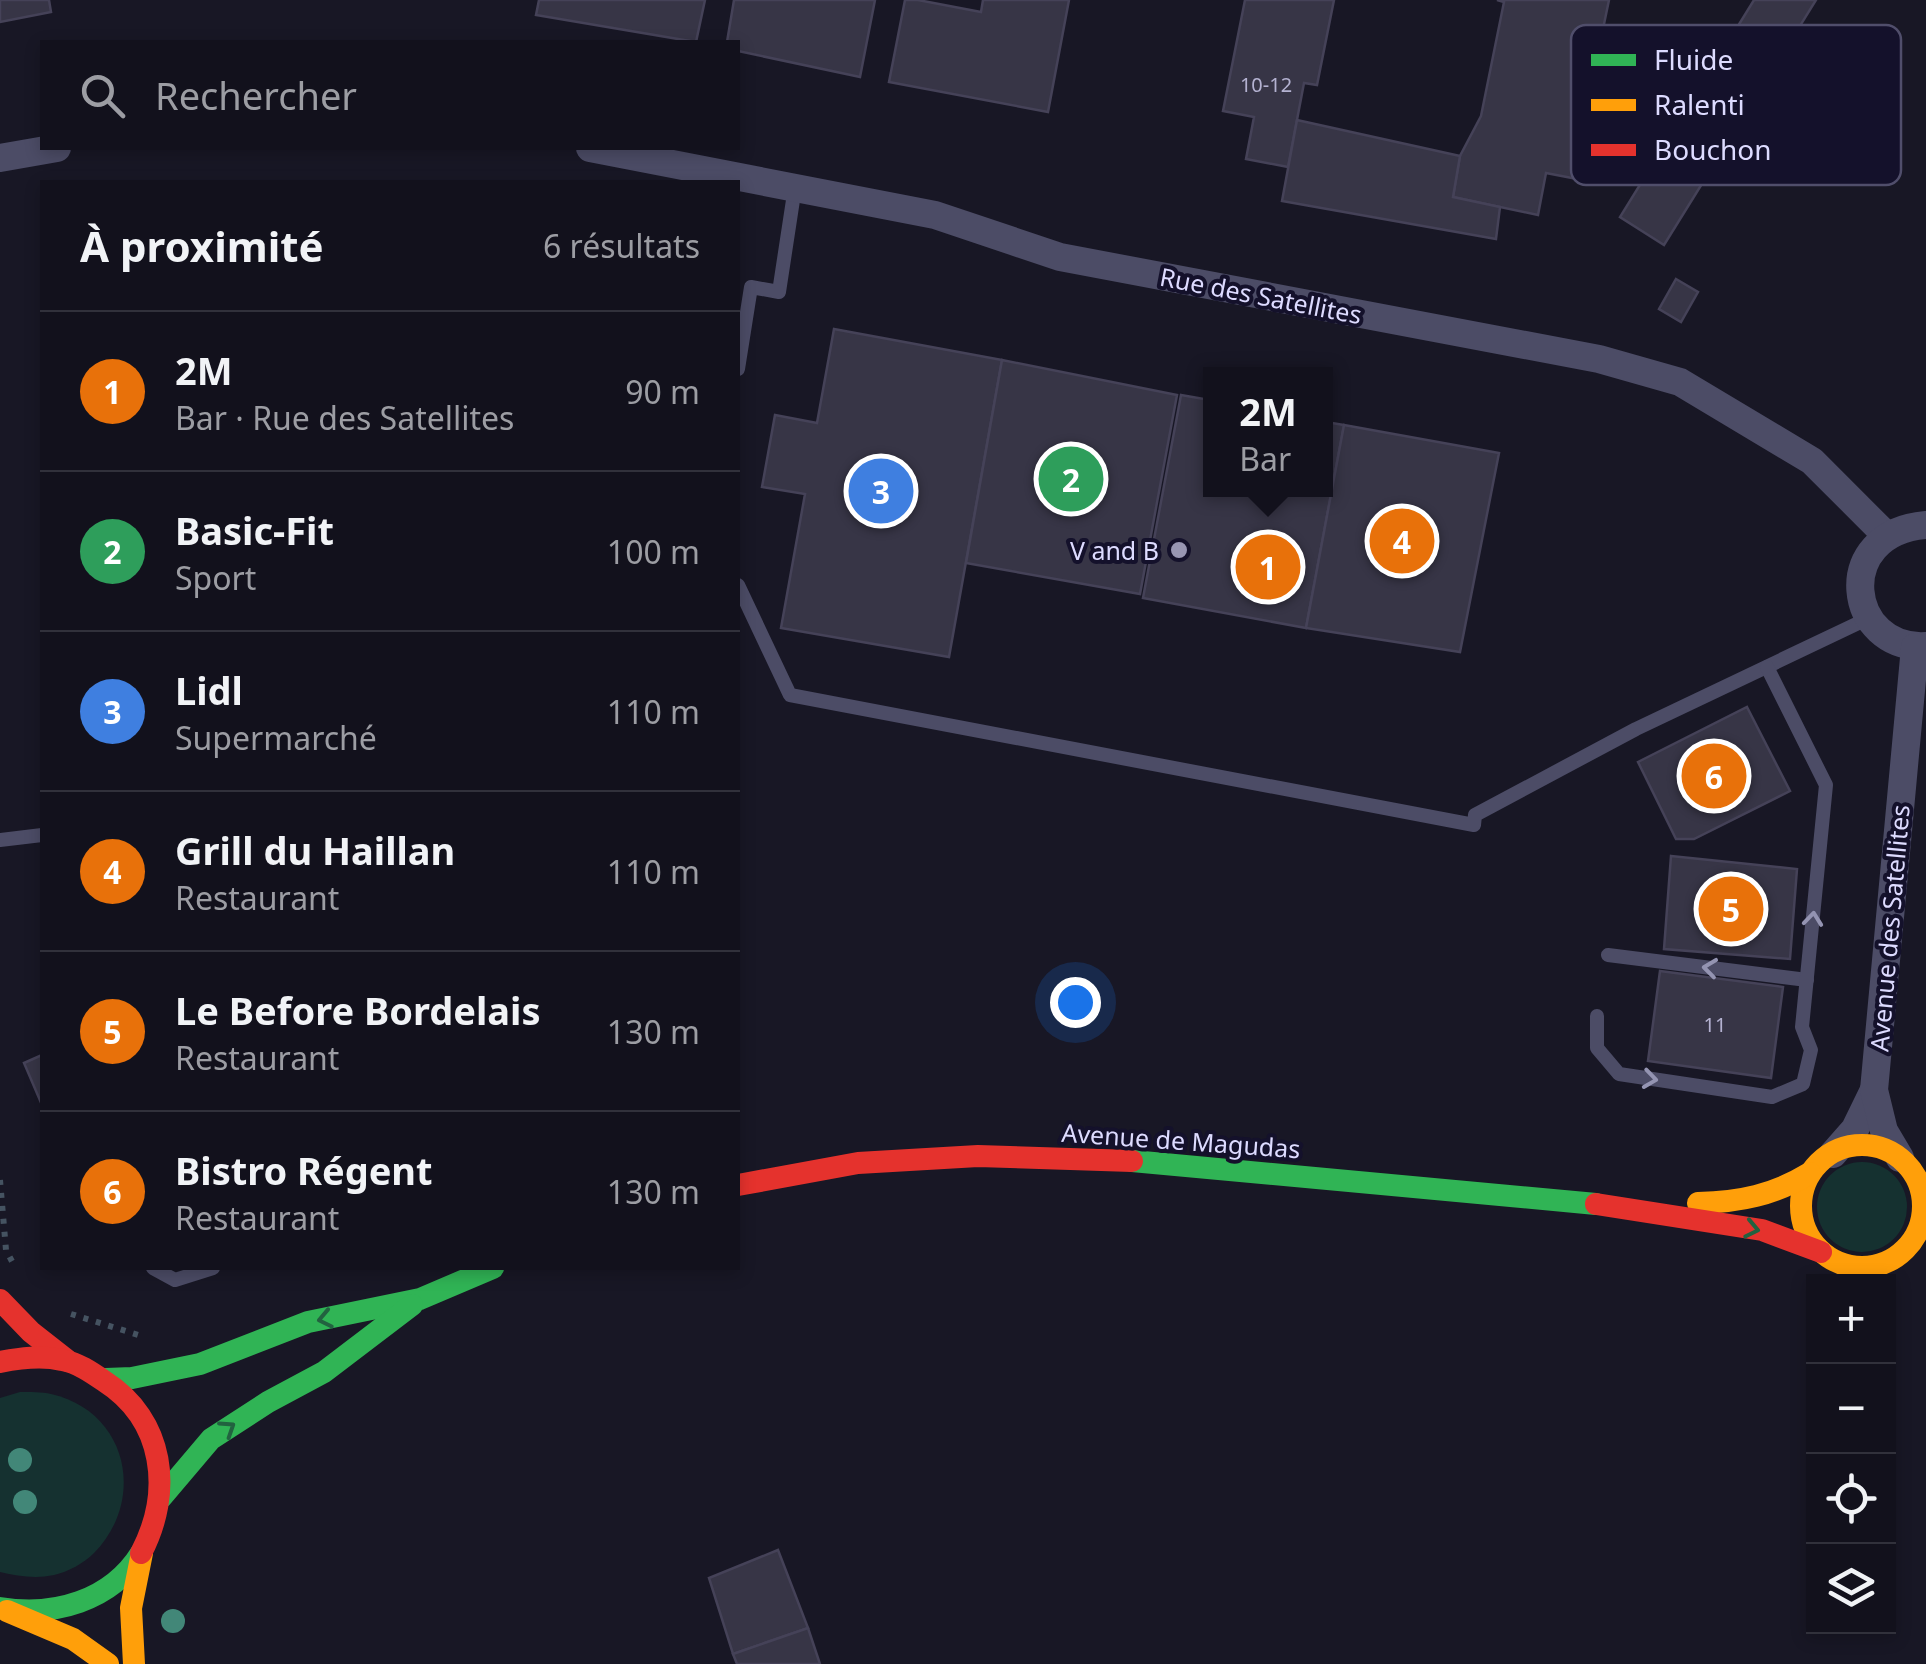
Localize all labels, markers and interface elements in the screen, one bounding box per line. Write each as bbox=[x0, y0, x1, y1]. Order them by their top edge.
legend bbox=[1571, 25, 1901, 185]
search box bbox=[40, 40, 740, 150]
text: Fluide bbox=[1654, 40, 1733, 78]
icon: search bbox=[75, 68, 130, 123]
text: Rechercher bbox=[155, 69, 357, 121]
house number: 10-12 bbox=[1240, 71, 1292, 98]
text: Ralenti bbox=[1654, 85, 1745, 123]
text: Bouchon bbox=[1654, 130, 1771, 168]
text: À proximité bbox=[80, 217, 324, 274]
text: 6 résultats bbox=[543, 224, 700, 267]
street label: Rue des Satellites bbox=[1157, 259, 1365, 331]
text: 2M bbox=[175, 344, 233, 396]
popup bbox=[1203, 367, 1333, 497]
text: 1 bbox=[103, 370, 122, 413]
text: 90 m bbox=[625, 370, 700, 413]
text: 2M bbox=[1239, 385, 1297, 437]
text: Bar · Rue des Satellites bbox=[175, 396, 514, 439]
text: Bar bbox=[1239, 437, 1291, 480]
pin: 2 bbox=[1038, 442, 1104, 516]
pin: 3 bbox=[848, 454, 914, 528]
text: Basic-Fit bbox=[175, 504, 334, 556]
pin: 4 bbox=[1370, 504, 1434, 578]
text: 2 bbox=[103, 530, 122, 573]
text: 100 m bbox=[607, 530, 700, 573]
pin: 1 bbox=[1236, 530, 1300, 604]
place label: V and B bbox=[1070, 533, 1159, 567]
marker: V and B bbox=[1168, 539, 1190, 561]
text: Sport bbox=[175, 556, 256, 599]
text: Lidl bbox=[175, 664, 243, 716]
text: 3 bbox=[103, 690, 122, 733]
text: 110 m bbox=[607, 690, 700, 733]
text: Supermarché bbox=[175, 716, 377, 759]
pin: 6 bbox=[1682, 738, 1746, 814]
street label: Avenue des Satellites bbox=[1861, 803, 1917, 1053]
text: Grill du Haillan bbox=[175, 824, 455, 876]
text: 4 bbox=[103, 850, 122, 893]
text: 110 m bbox=[607, 850, 700, 893]
pin: 5 bbox=[1698, 872, 1764, 946]
text: Restaurant bbox=[175, 876, 339, 919]
one-way arrow bbox=[1802, 910, 1823, 926]
one-way arrow bbox=[1702, 958, 1718, 979]
your location bbox=[1050, 977, 1101, 1028]
text: Le Before Bordelais bbox=[175, 984, 541, 1036]
text: 5 bbox=[103, 1010, 122, 1053]
text: 130 m bbox=[607, 1010, 700, 1053]
house number: 11 bbox=[1704, 1011, 1726, 1038]
text: Restaurant bbox=[175, 1036, 339, 1079]
one-way arrow bbox=[1641, 1067, 1658, 1088]
street label: Avenue de Magudas bbox=[1061, 1115, 1301, 1165]
text: Bistro Régent bbox=[175, 1144, 433, 1196]
text: 6 bbox=[103, 1170, 122, 1213]
text: 130 m bbox=[607, 1170, 700, 1213]
text: Restaurant bbox=[175, 1196, 339, 1239]
one-way arrow bbox=[1743, 1218, 1760, 1239]
map controls bbox=[1806, 1274, 1896, 1634]
button: + bbox=[1806, 1274, 1896, 1364]
one-way arrow bbox=[317, 1307, 334, 1328]
button: − bbox=[1806, 1364, 1896, 1454]
one-way arrow bbox=[218, 1422, 236, 1441]
button: locate bbox=[1806, 1454, 1896, 1544]
button: layers bbox=[1806, 1544, 1896, 1634]

